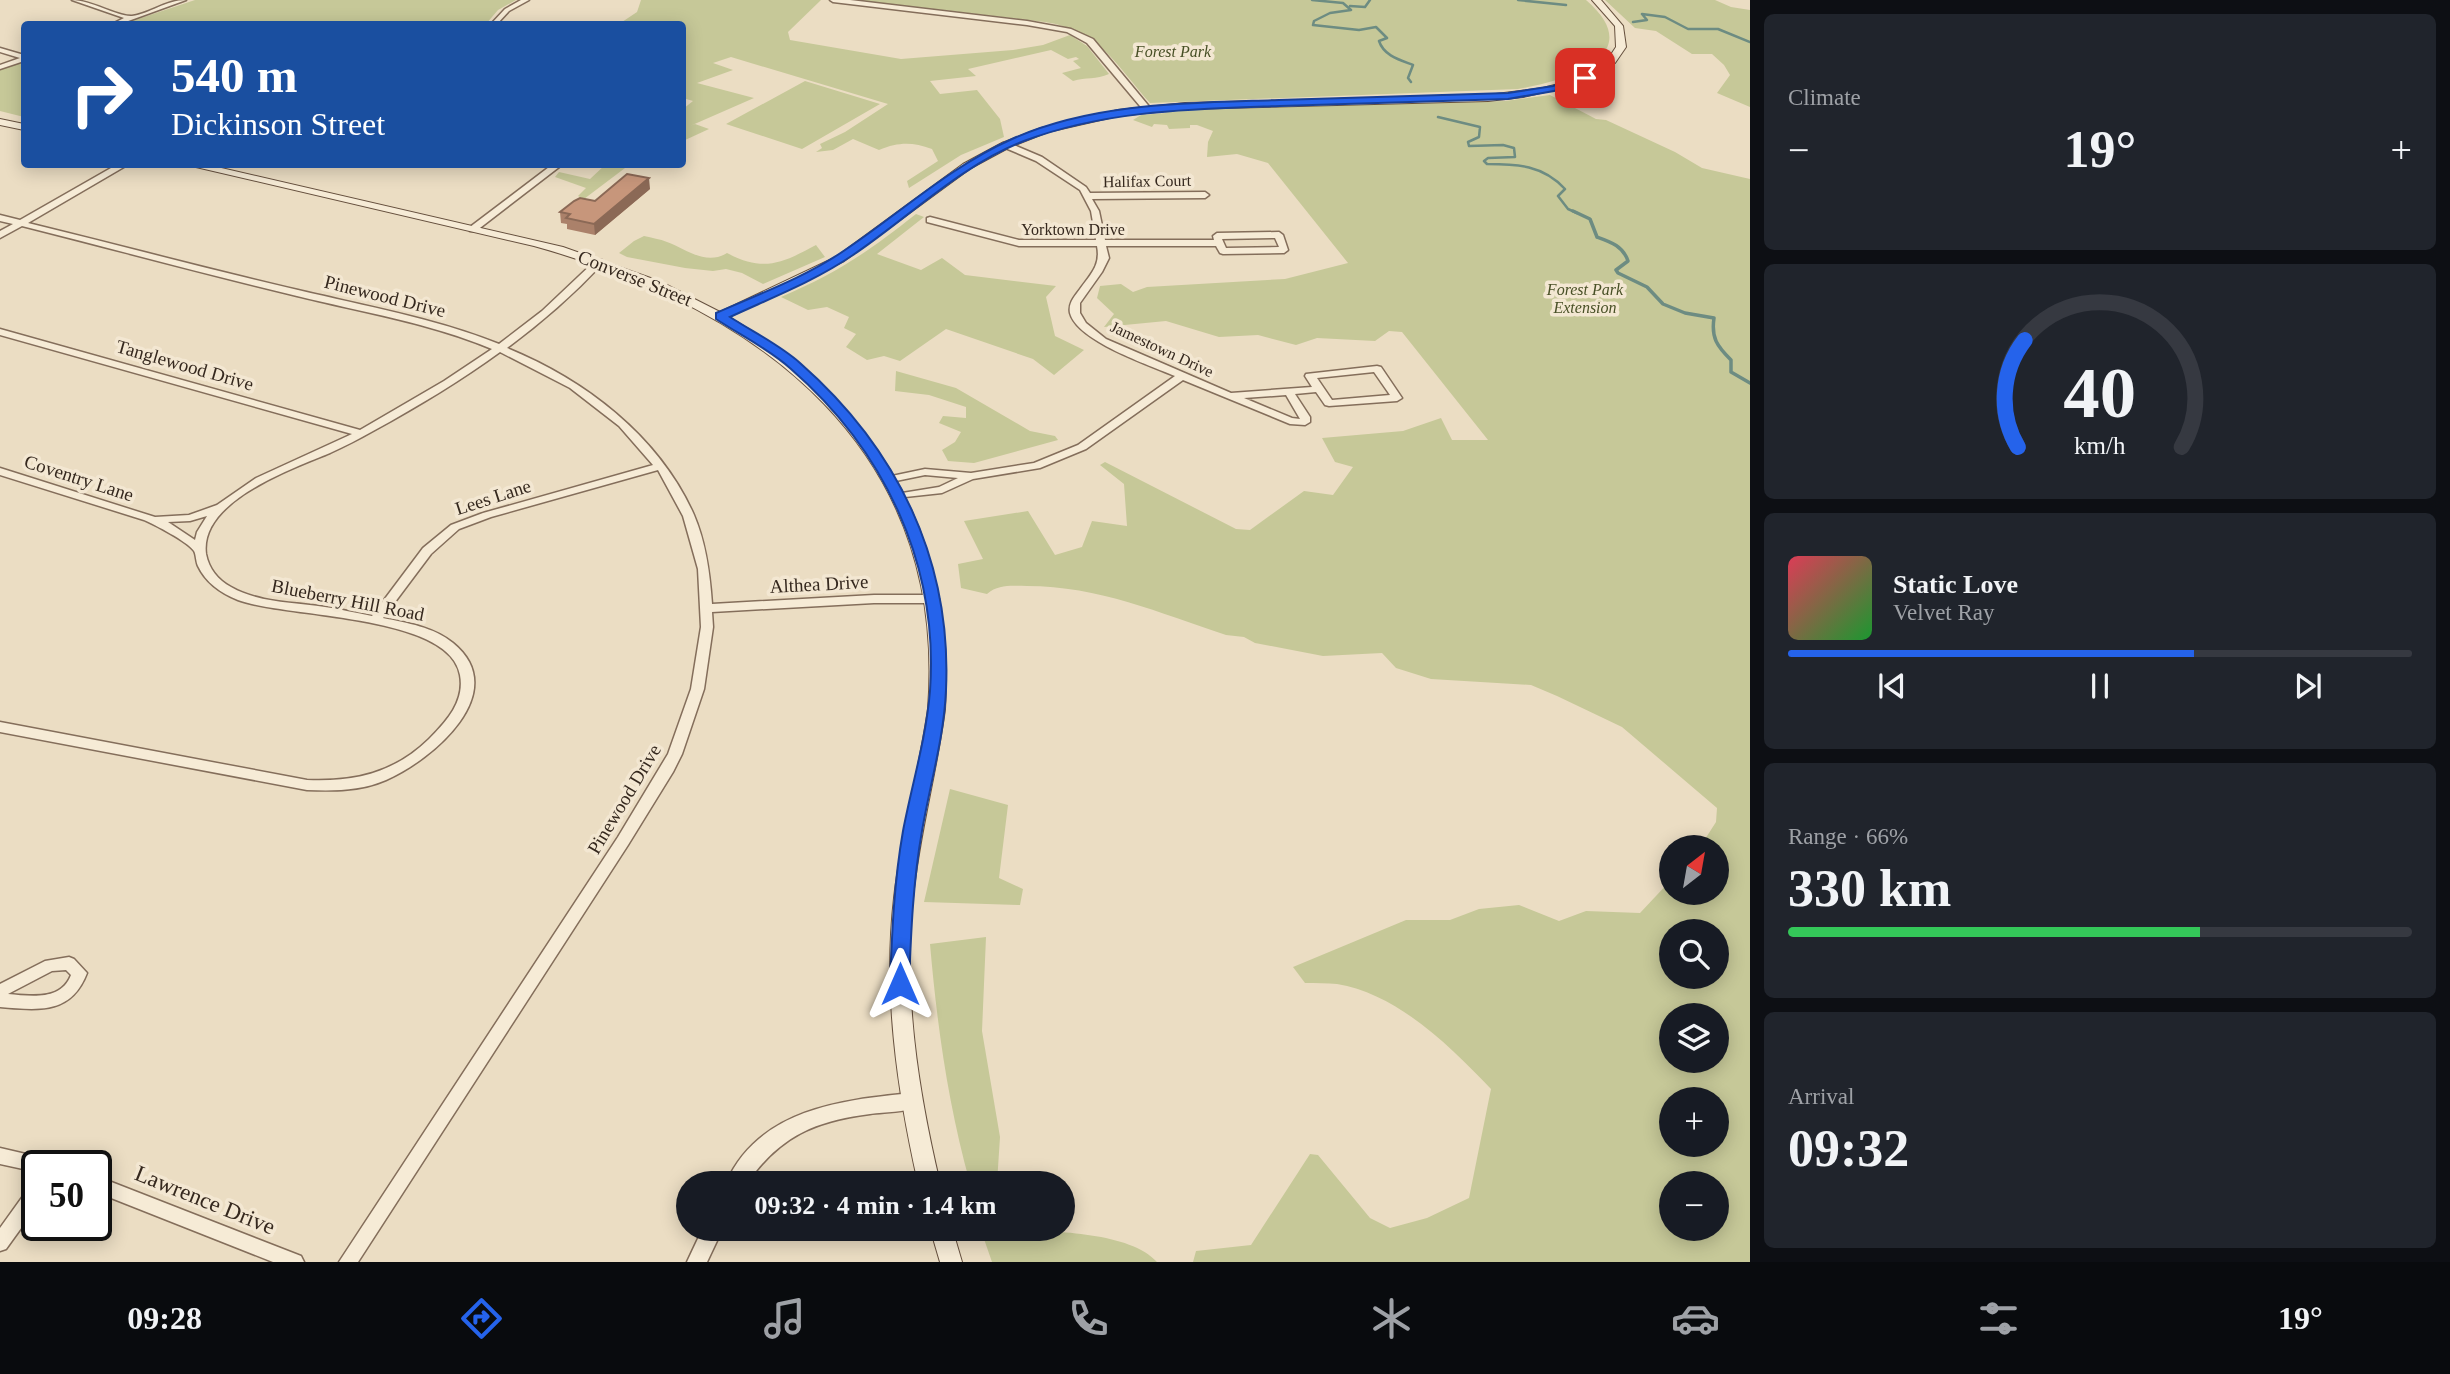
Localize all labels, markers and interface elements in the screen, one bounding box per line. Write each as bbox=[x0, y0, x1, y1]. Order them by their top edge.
park label: Forest Park bbox=[1134, 43, 1212, 60]
text: 540 m bbox=[171, 48, 298, 103]
pin bbox=[1555, 48, 1615, 108]
icon: right bbox=[56, 49, 147, 140]
icon: arrive bbox=[1566, 59, 1604, 97]
text: Climate bbox=[1788, 85, 1861, 110]
text: Dickinson Street bbox=[171, 106, 385, 142]
text: 19° bbox=[2064, 121, 2136, 178]
text: − bbox=[1788, 129, 1809, 171]
text: + bbox=[2391, 129, 2412, 171]
street label: Halifax Court bbox=[1103, 172, 1192, 190]
street label: Yorktown Drive bbox=[1021, 221, 1125, 238]
street label: Converse Street bbox=[575, 246, 696, 311]
street label: Pinewood Drive bbox=[322, 271, 448, 321]
park label: Forest Park Extension bbox=[1546, 281, 1624, 316]
street label: Jamestown Drive bbox=[1108, 318, 1216, 380]
street label: Tanglewood Drive bbox=[114, 335, 256, 395]
text: 40 bbox=[2064, 353, 2136, 434]
text: km/h bbox=[2074, 432, 2126, 459]
street label: Coventry Lane bbox=[22, 450, 136, 506]
street label: Lees Lane bbox=[452, 475, 534, 519]
text: Static Love bbox=[1893, 570, 2018, 599]
street label: Althea Drive bbox=[769, 571, 869, 597]
street label: Blueberry Hill Road bbox=[270, 575, 427, 625]
text: Velvet Ray bbox=[1893, 600, 1995, 625]
icon: previous bbox=[1873, 667, 1911, 705]
icon: pause bbox=[2081, 667, 2119, 705]
icon: next bbox=[2289, 667, 2327, 705]
street label: Pinewood Drive bbox=[583, 740, 665, 858]
text: Range · 66% bbox=[1788, 824, 1908, 849]
north arrow bbox=[1659, 835, 1729, 905]
map controls bbox=[1659, 835, 1729, 1241]
text: 330 km bbox=[1788, 860, 1951, 917]
button: search bbox=[1659, 919, 1729, 989]
position arrow bbox=[863, 947, 937, 1021]
button: layers bbox=[1659, 1003, 1729, 1073]
text: Arrival bbox=[1788, 1084, 1854, 1109]
button: + bbox=[1659, 1087, 1729, 1157]
text: 09:32 bbox=[1788, 1120, 1909, 1177]
speed limit sign: 50 bbox=[21, 1150, 112, 1241]
street label: Lawrence Drive bbox=[131, 1161, 279, 1239]
button: − bbox=[1659, 1171, 1729, 1241]
text: 09:32 · 4 min · 1.4 km bbox=[755, 1191, 996, 1220]
icon: directions bbox=[457, 1294, 506, 1343]
icon: music bbox=[760, 1294, 809, 1343]
icon: phone bbox=[1064, 1294, 1113, 1343]
icon: climate bbox=[1367, 1294, 1416, 1343]
icon: car bbox=[1671, 1294, 1720, 1343]
icon: filters bbox=[1974, 1294, 2023, 1343]
text: 09:28 bbox=[127, 1300, 202, 1336]
text: 19° bbox=[2278, 1300, 2323, 1336]

